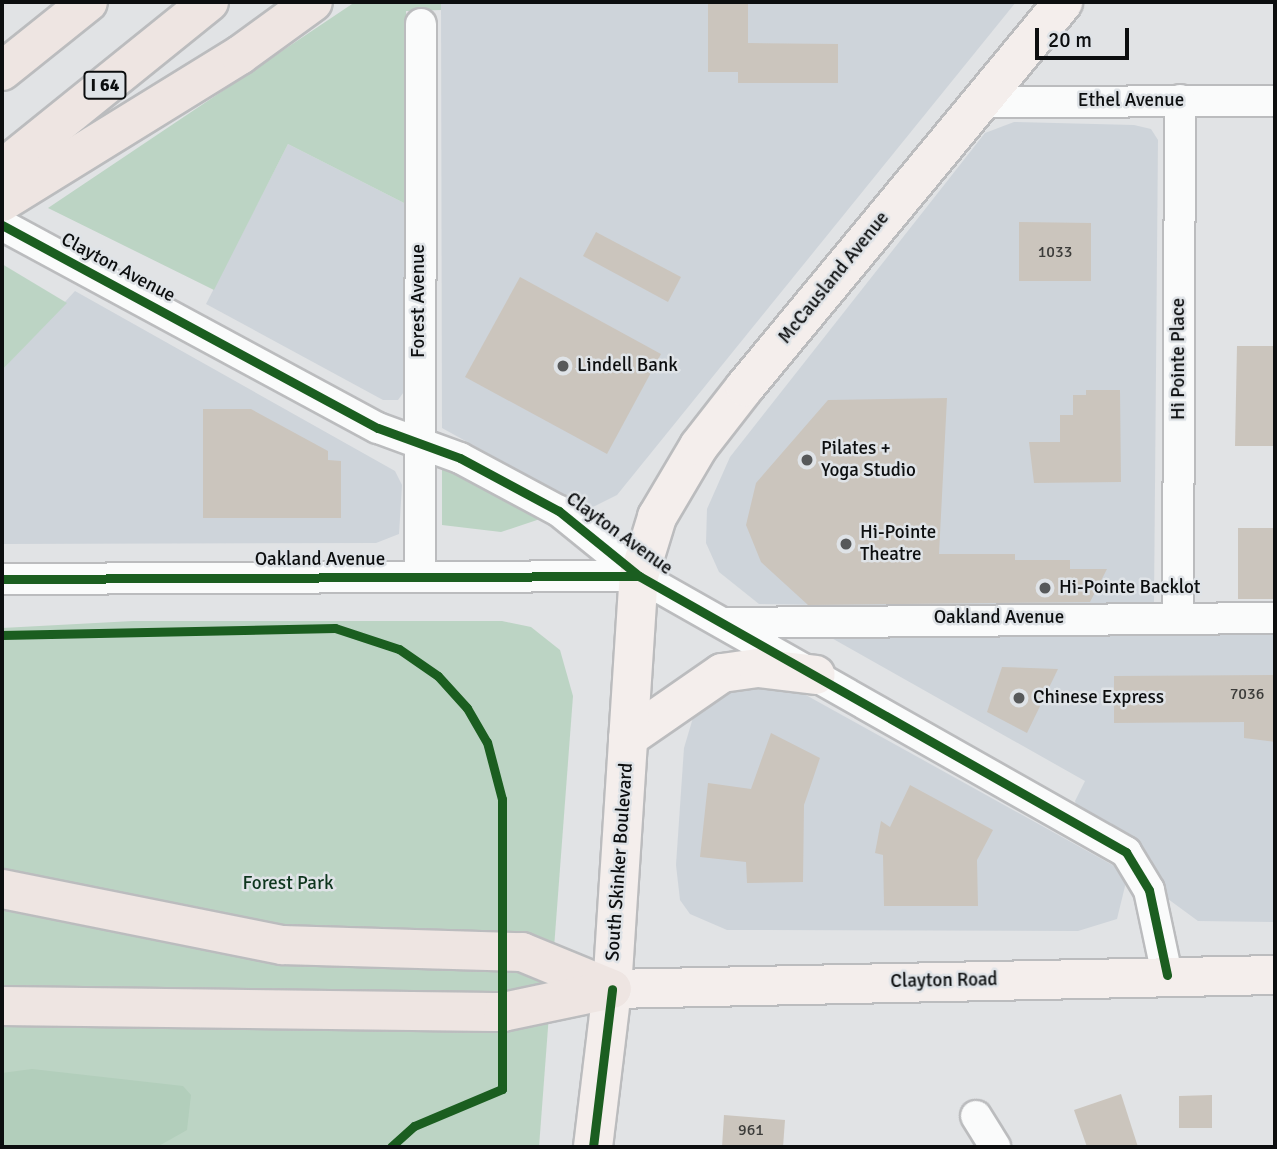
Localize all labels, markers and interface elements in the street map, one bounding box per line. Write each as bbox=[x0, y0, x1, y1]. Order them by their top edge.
scale bar bbox=[1039, 14, 1134, 58]
text: 20 m bbox=[1048, 27, 1092, 53]
road number: I 64 bbox=[82, 70, 128, 100]
street label: Ethel Avenue bbox=[1078, 90, 1184, 112]
street label: McCausland Avenue bbox=[774, 207, 894, 349]
street label: Clayton Avenue bbox=[57, 228, 179, 308]
house number: 1033 bbox=[1038, 242, 1072, 262]
street label: Forest Avenue bbox=[408, 244, 430, 358]
street label: Hi Pointe Place bbox=[1168, 298, 1190, 420]
place label: Lindell Bank bbox=[577, 355, 678, 377]
marker: Lindell Bank bbox=[555, 358, 571, 374]
place label: Pilates + Yoga Studio bbox=[821, 438, 916, 482]
marker: Pilates + Yoga Studio bbox=[799, 452, 815, 468]
street label: Clayton Avenue bbox=[561, 488, 677, 580]
place label: Hi-Pointe Theatre bbox=[860, 522, 936, 566]
marker: Hi-Pointe Theatre bbox=[838, 536, 854, 552]
street label: Oakland Avenue bbox=[255, 549, 385, 571]
place label: Hi-Pointe Backlot bbox=[1059, 577, 1200, 599]
marker: Hi-Pointe Backlot bbox=[1037, 580, 1053, 596]
street label: Oakland Avenue bbox=[934, 607, 1064, 629]
house number: 7036 bbox=[1230, 684, 1264, 704]
place label: Chinese Express bbox=[1033, 687, 1164, 709]
marker: Chinese Express bbox=[1011, 690, 1027, 706]
street label: South Skinker Boulevard bbox=[602, 762, 638, 962]
park label: Forest Park bbox=[242, 873, 334, 895]
street label: Clayton Road bbox=[890, 969, 998, 993]
house number: 961 bbox=[738, 1120, 764, 1140]

